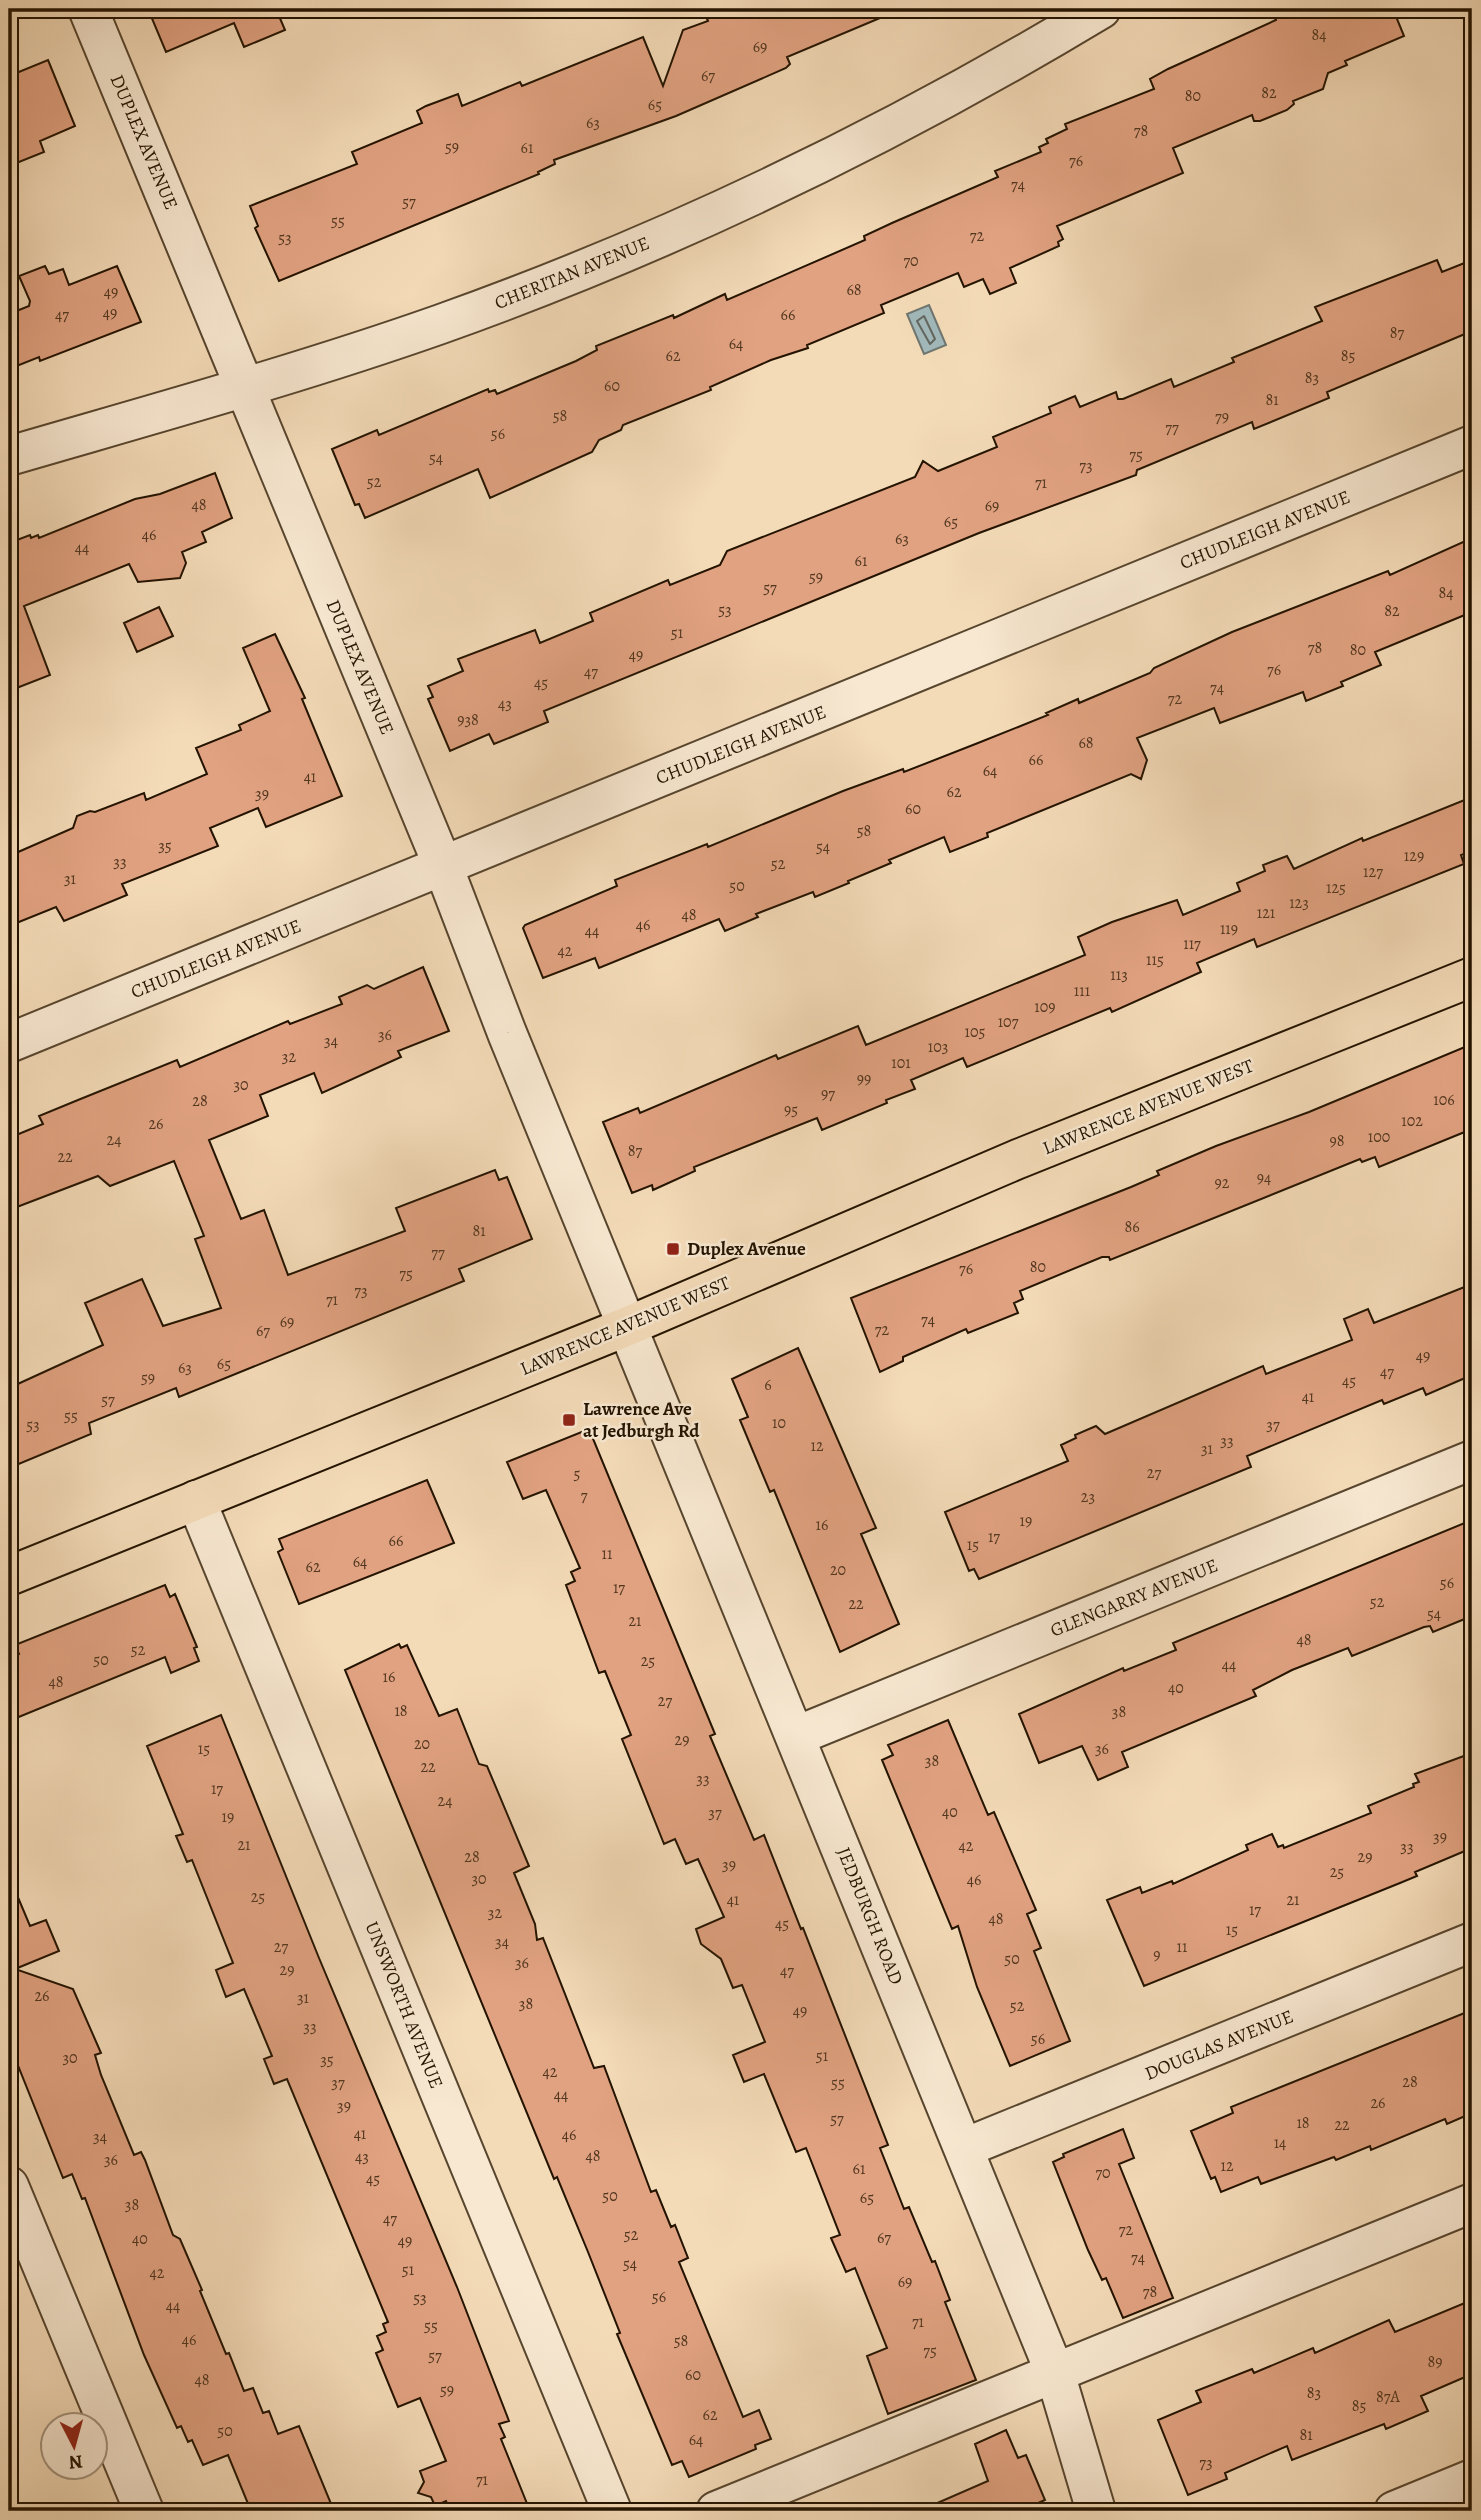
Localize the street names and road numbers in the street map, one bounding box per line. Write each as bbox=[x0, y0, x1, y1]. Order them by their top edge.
street label: DUPLEX AVENUE bbox=[104, 70, 184, 214]
street label: CHERITAN AVENUE bbox=[491, 230, 653, 316]
street label: CHUDLEIGH AVENUE bbox=[1176, 484, 1354, 576]
street label: DUPLEX AVENUE bbox=[320, 595, 400, 739]
street label: CHUDLEIGH AVENUE bbox=[652, 699, 830, 791]
street label: CHUDLEIGH AVENUE bbox=[127, 913, 305, 1005]
street label: LAWRENCE AVENUE WEST bbox=[1039, 1052, 1258, 1161]
street label: LAWRENCE AVENUE WEST bbox=[516, 1270, 734, 1382]
street label: GLENGARRY AVENUE bbox=[1046, 1552, 1222, 1644]
street label: JEDBURGH ROAD bbox=[831, 1844, 909, 1988]
street label: UNSWORTH AVENUE bbox=[359, 1918, 449, 2092]
street label: DOUGLAS AVENUE bbox=[1141, 2003, 1297, 2087]

